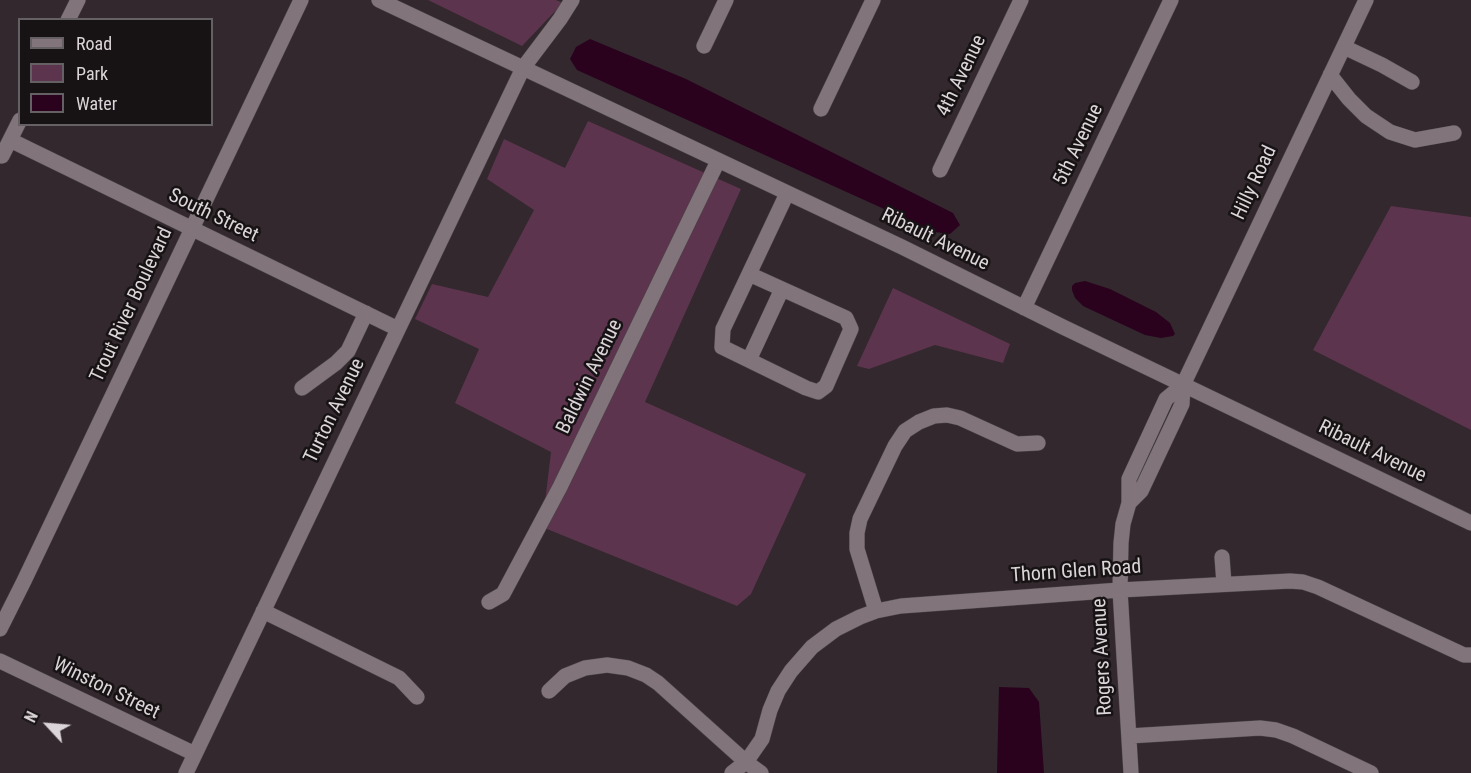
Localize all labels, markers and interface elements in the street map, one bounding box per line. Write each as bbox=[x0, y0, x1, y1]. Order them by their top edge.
legend bbox=[18, 18, 213, 126]
street label: 4th Avenue bbox=[932, 31, 992, 121]
text: Road bbox=[76, 33, 112, 54]
text: Park bbox=[76, 63, 108, 84]
text: Water bbox=[76, 93, 117, 114]
street label: 5th Avenue bbox=[1049, 100, 1109, 190]
street label: Hilly Road bbox=[1227, 142, 1283, 224]
street label: South Street bbox=[164, 184, 262, 248]
street label: Ribault Avenue bbox=[877, 204, 993, 276]
street label: Trout River Boulevard bbox=[86, 224, 178, 386]
street label: Baldwin Avenue bbox=[552, 316, 628, 438]
street label: Turton Avenue bbox=[299, 355, 371, 467]
street label: Ribault Avenue bbox=[1314, 416, 1430, 488]
street label: Thorn Glen Road bbox=[1010, 555, 1142, 589]
street label: Rogers Avenue bbox=[1088, 598, 1118, 716]
street label: Winston Street bbox=[49, 653, 163, 725]
north arrow bbox=[18, 695, 78, 755]
text: N bbox=[21, 708, 42, 725]

